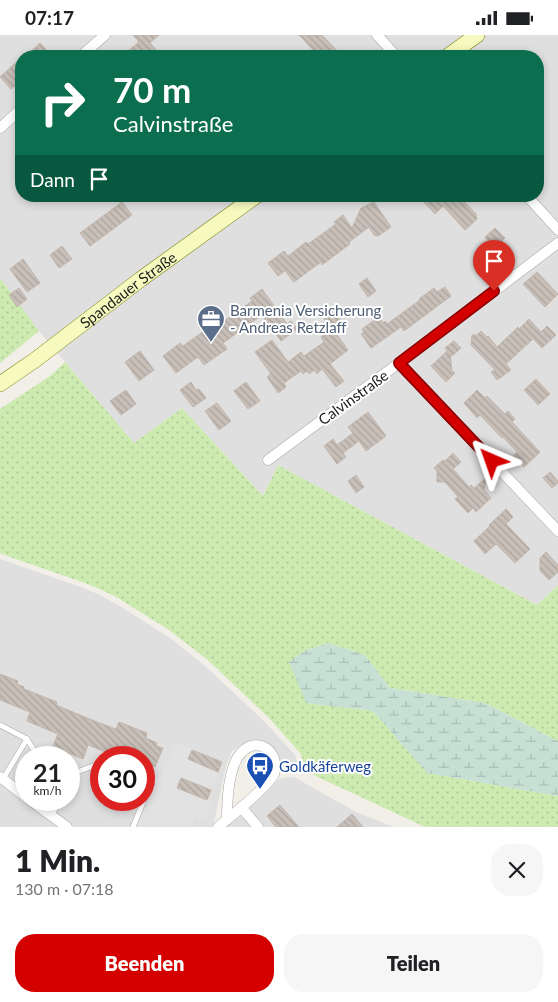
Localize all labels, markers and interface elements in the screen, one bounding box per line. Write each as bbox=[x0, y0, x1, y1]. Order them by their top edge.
text: 07:17 bbox=[25, 6, 74, 29]
text: 70 m bbox=[113, 68, 191, 110]
icon: right bbox=[30, 70, 95, 135]
text: Calvinstraße bbox=[113, 110, 233, 137]
icon: arrive bbox=[85, 165, 113, 193]
text: Dann bbox=[30, 168, 75, 191]
pin bbox=[473, 240, 515, 291]
icon: arrive bbox=[480, 247, 508, 275]
street label: Spandauer Straße bbox=[76, 248, 180, 332]
place label: Barmenia Versicherung - Andreas Retzlaff bbox=[230, 301, 382, 336]
office icon: Barmenia Versicherung - Andreas Retzlaff bbox=[196, 304, 226, 343]
street label: Calvinstraße bbox=[315, 366, 392, 428]
position arrow bbox=[465, 434, 517, 486]
speed limit sign: 30 bbox=[90, 746, 155, 811]
bus stop icon: Goldkäferweg bbox=[245, 751, 275, 790]
text: 21 bbox=[33, 757, 62, 787]
place label: Goldkäferweg bbox=[279, 757, 371, 775]
text: km/h bbox=[33, 783, 62, 798]
text: 1 Min. bbox=[15, 842, 100, 878]
button: close bbox=[491, 844, 543, 896]
text: 130 m · 07:18 bbox=[15, 879, 114, 898]
button: Beenden bbox=[15, 934, 274, 992]
button: Teilen bbox=[284, 934, 543, 992]

